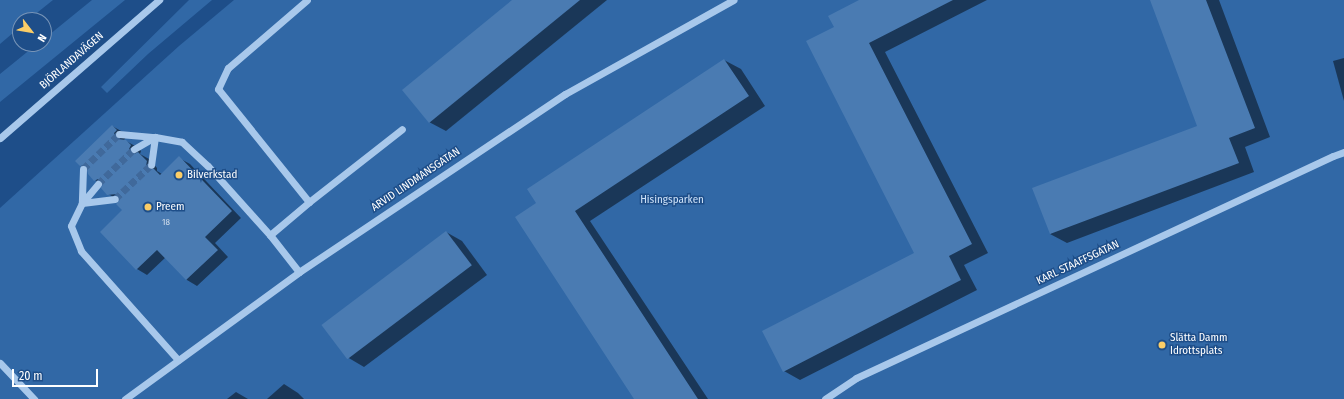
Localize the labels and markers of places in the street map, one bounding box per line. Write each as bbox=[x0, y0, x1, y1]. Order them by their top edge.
place label: Bilverkstad bbox=[187, 168, 237, 182]
marker: Bilverkstad bbox=[174, 170, 184, 180]
place label: Preem bbox=[156, 200, 184, 214]
marker: Preem bbox=[143, 202, 153, 212]
place label: Slätta Damm Idrottsplats bbox=[1170, 332, 1227, 358]
marker: Slätta Damm Idrottsplats bbox=[1157, 340, 1167, 350]

